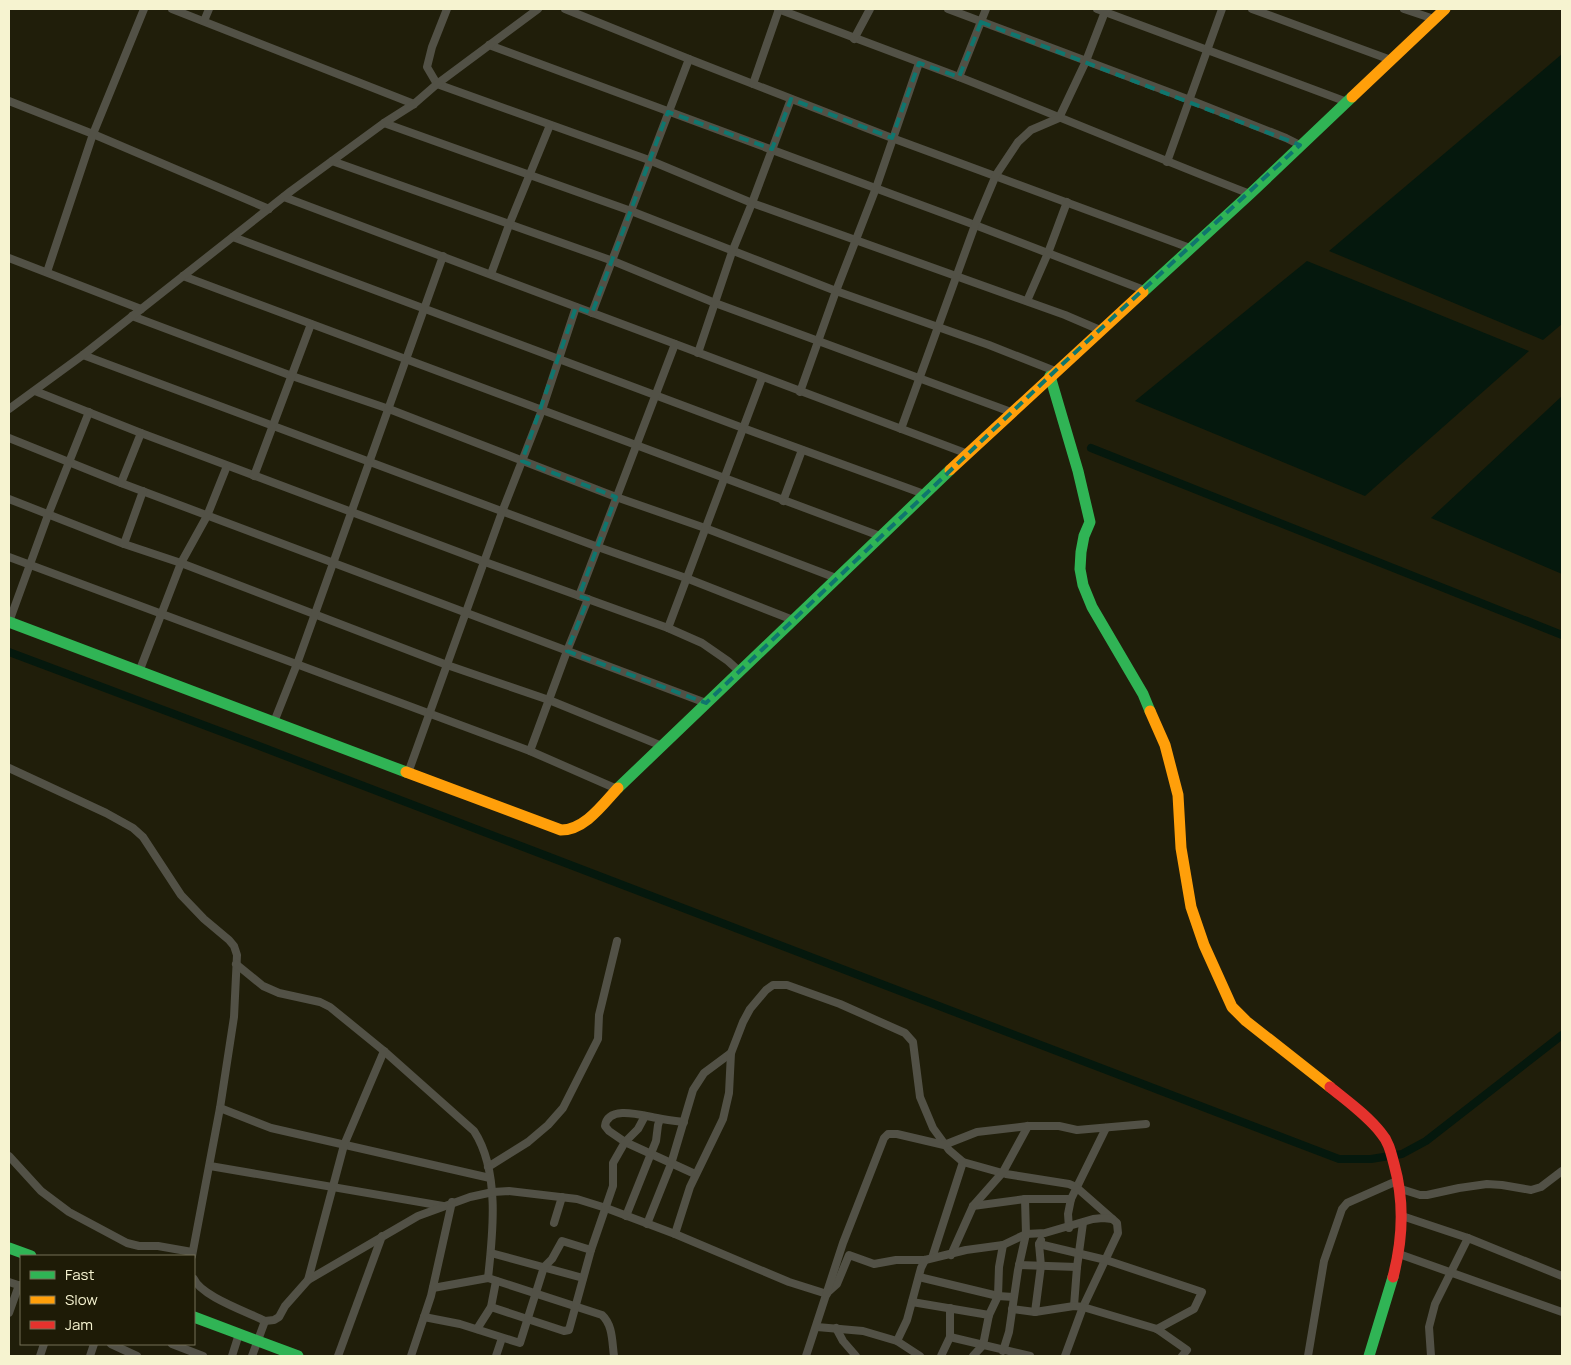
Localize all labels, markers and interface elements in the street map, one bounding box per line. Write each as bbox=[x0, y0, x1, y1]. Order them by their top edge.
legend bbox=[20, 1255, 195, 1345]
text: Fast bbox=[65, 1264, 94, 1285]
text: Slow bbox=[65, 1289, 98, 1310]
text: Jam bbox=[65, 1314, 93, 1335]

